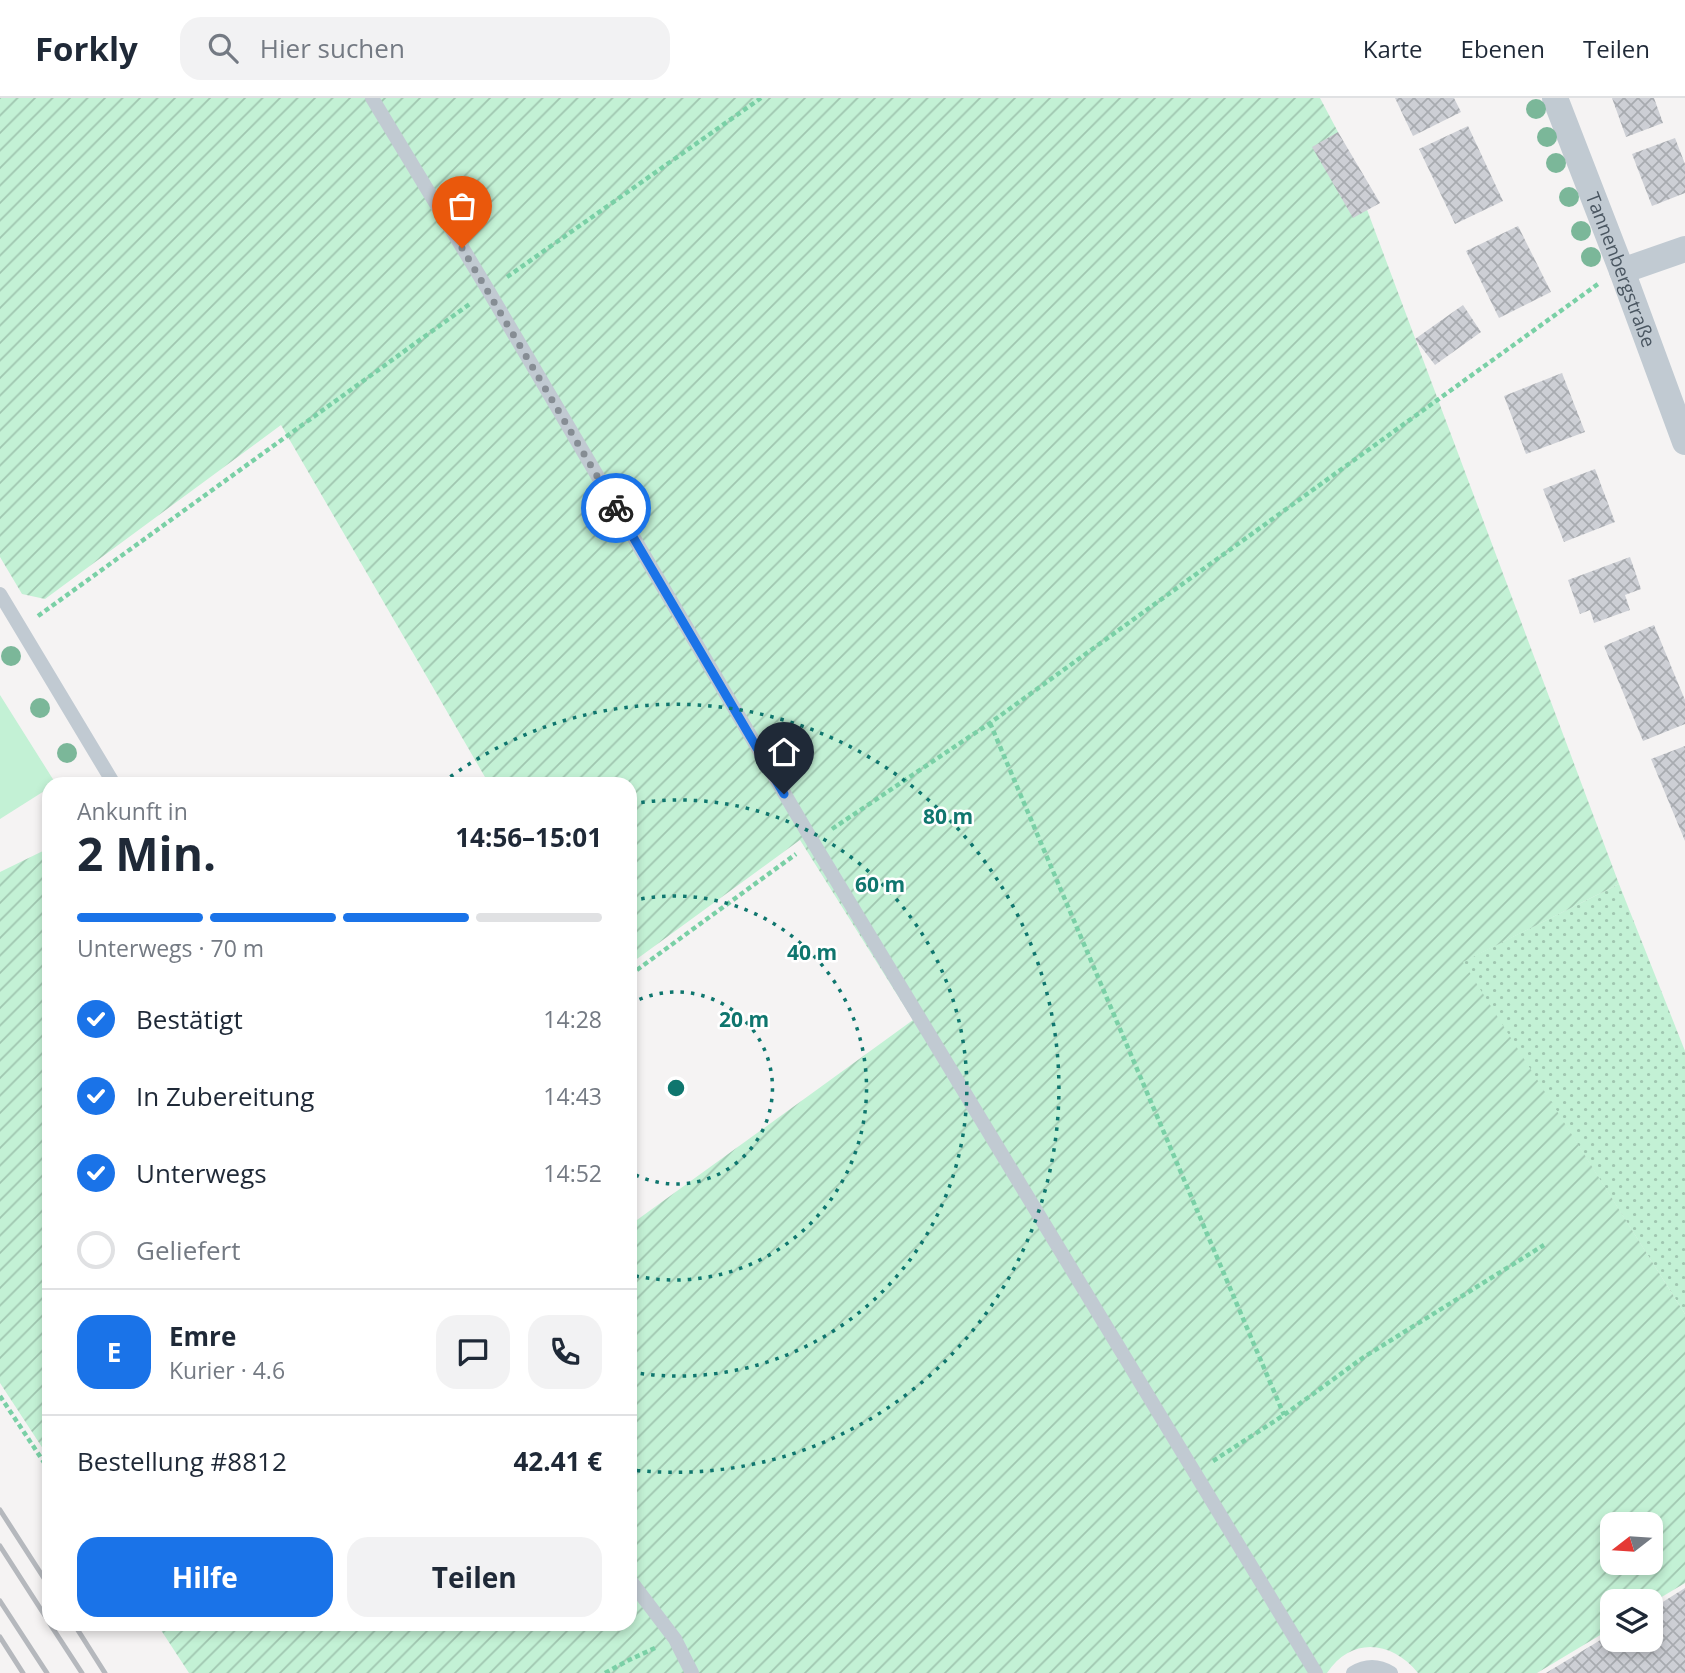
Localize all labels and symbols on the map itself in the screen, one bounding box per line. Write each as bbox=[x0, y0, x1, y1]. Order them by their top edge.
pin bbox=[432, 176, 492, 248]
street label: Tannenbergstraße bbox=[1580, 189, 1662, 351]
courier bbox=[581, 473, 651, 543]
pin bbox=[754, 722, 814, 794]
text: 80 m bbox=[923, 802, 973, 830]
text: 60 m bbox=[855, 870, 905, 898]
text: 40 m bbox=[787, 938, 837, 966]
text: 20 m bbox=[719, 1005, 769, 1033]
centre of rings bbox=[664, 1076, 688, 1100]
north arrow bbox=[1600, 1512, 1662, 1575]

